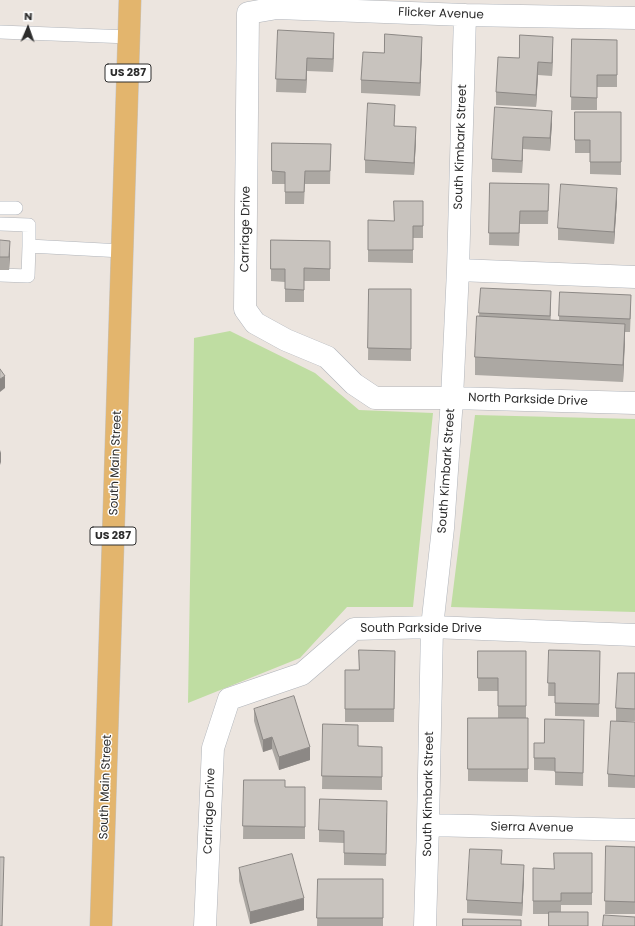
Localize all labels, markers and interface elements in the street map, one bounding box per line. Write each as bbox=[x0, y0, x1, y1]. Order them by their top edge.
street label: Flicker Avenue bbox=[398, 5, 484, 23]
north arrow bbox=[8, 8, 48, 48]
text: N bbox=[24, 8, 33, 24]
road number: US 287 bbox=[105, 64, 151, 82]
street label: South Kimbark Street bbox=[452, 84, 470, 210]
street label: Carriage Drive bbox=[238, 186, 254, 272]
street label: North Parkside Drive bbox=[468, 391, 588, 409]
street label: South Kimbark Street bbox=[435, 408, 459, 534]
street label: South Main Street bbox=[107, 410, 125, 516]
road number: US 287 bbox=[90, 527, 136, 545]
street label: South Parkside Drive bbox=[360, 622, 482, 636]
street label: South Kimbark Street bbox=[421, 731, 437, 857]
street label: South Main Street bbox=[97, 734, 115, 840]
street label: Carriage Drive bbox=[201, 768, 219, 854]
street label: Sierra Avenue bbox=[490, 820, 574, 836]

